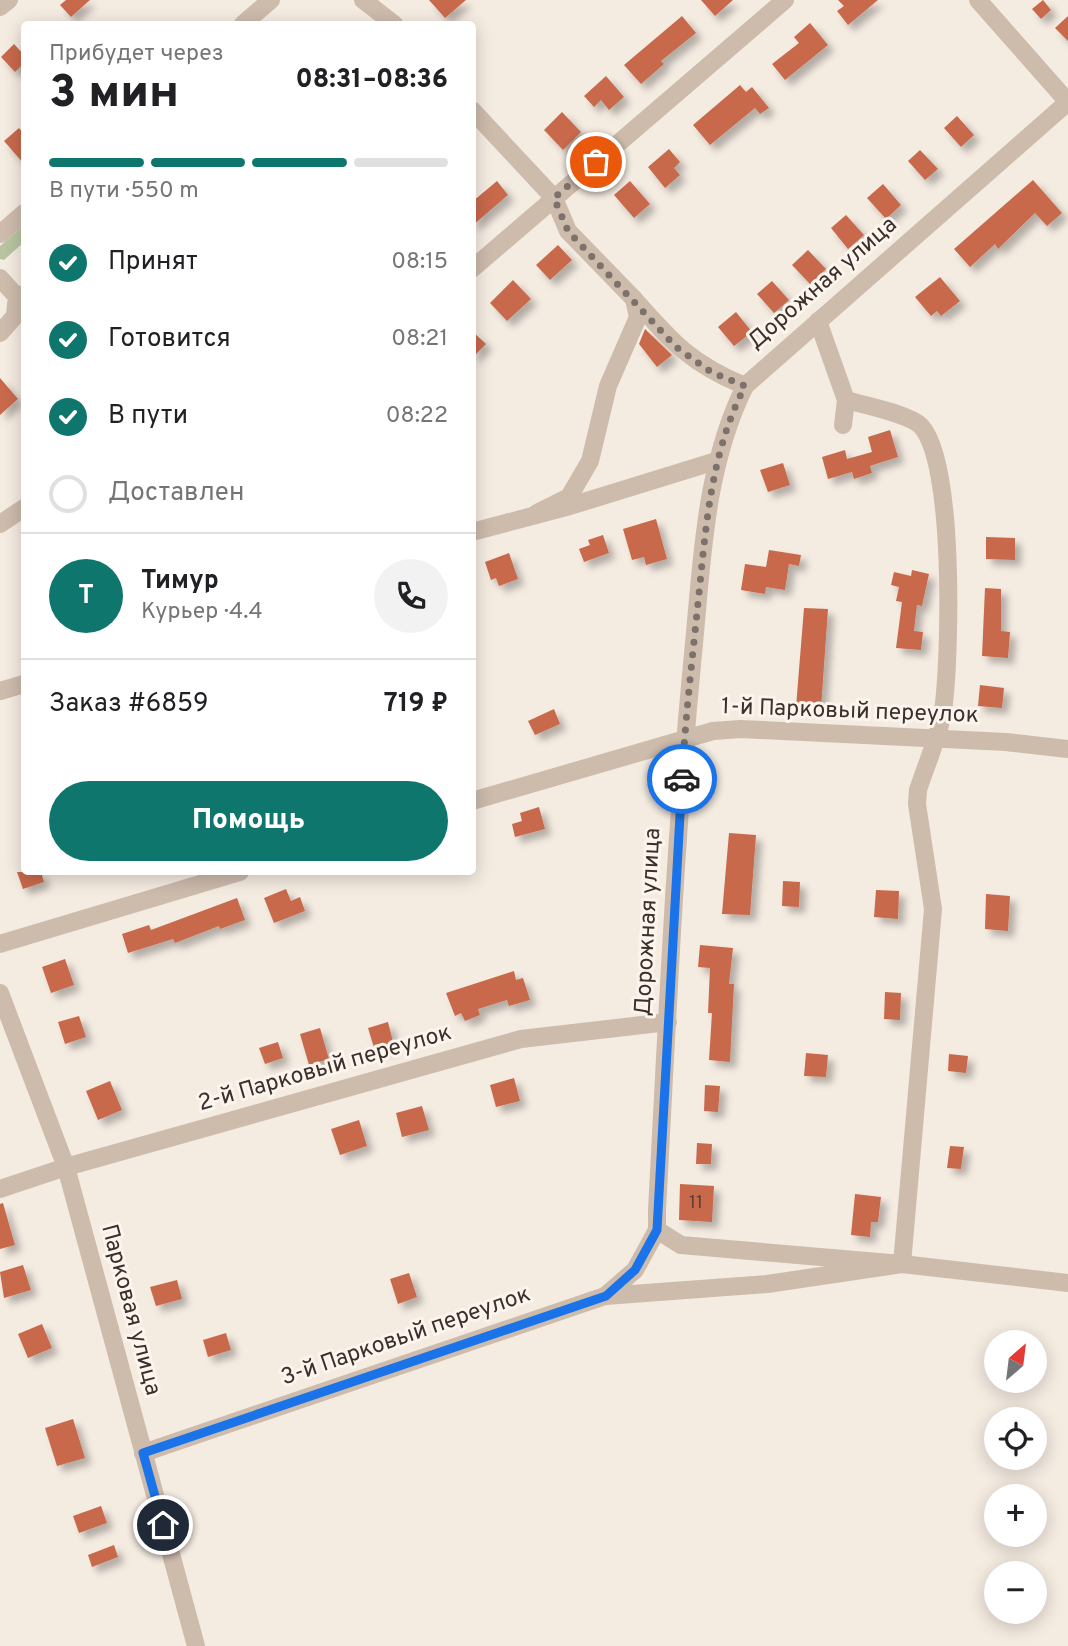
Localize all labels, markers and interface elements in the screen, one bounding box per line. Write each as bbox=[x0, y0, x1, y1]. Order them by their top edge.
text: Прибудет через bbox=[49, 40, 224, 69]
text: 08:31–08:36 bbox=[296, 64, 448, 97]
text: 3 мин bbox=[49, 65, 179, 124]
pin bbox=[566, 132, 626, 192]
icon: bag bbox=[577, 143, 615, 181]
text: В пути · 550 m bbox=[49, 177, 199, 206]
street label: Дорожная улица bbox=[742, 211, 904, 357]
icon: check bbox=[49, 244, 87, 282]
text: Принят bbox=[108, 246, 198, 279]
text: 08:15 bbox=[391, 248, 448, 277]
icon: check bbox=[49, 321, 87, 359]
text: Готовится bbox=[108, 323, 231, 356]
text: 08:21 bbox=[391, 325, 448, 354]
icon: check bbox=[49, 398, 87, 436]
text: В пути bbox=[108, 400, 188, 433]
text: 08:22 bbox=[386, 402, 448, 431]
text: Доставлен bbox=[108, 477, 244, 510]
button: phone bbox=[374, 559, 448, 633]
text: Тимур bbox=[141, 565, 219, 598]
text: Т bbox=[78, 580, 94, 613]
text: Курьер · 4.4 bbox=[141, 598, 263, 627]
text: Заказ #6859 bbox=[49, 688, 208, 721]
text: 719 ₽ bbox=[384, 688, 448, 721]
street label: 1-й Парковый переулок bbox=[721, 693, 979, 731]
courier bbox=[647, 744, 717, 814]
icon: car bbox=[663, 760, 701, 798]
button: Помощь bbox=[49, 781, 448, 861]
street label: Дорожная улица bbox=[630, 827, 668, 1017]
street label: 2-й Парковый переулок bbox=[195, 1019, 455, 1119]
house number: 11 bbox=[689, 1191, 703, 1215]
street label: Парковая улица bbox=[93, 1221, 167, 1399]
street label: 3-й Парковый переулок bbox=[277, 1281, 535, 1393]
north arrow bbox=[984, 1330, 1046, 1393]
map controls bbox=[984, 1330, 1047, 1624]
button: locate bbox=[984, 1407, 1047, 1470]
button: + bbox=[984, 1484, 1047, 1547]
pin bbox=[133, 1495, 193, 1555]
icon: home bbox=[144, 1506, 182, 1544]
button: − bbox=[984, 1561, 1047, 1624]

